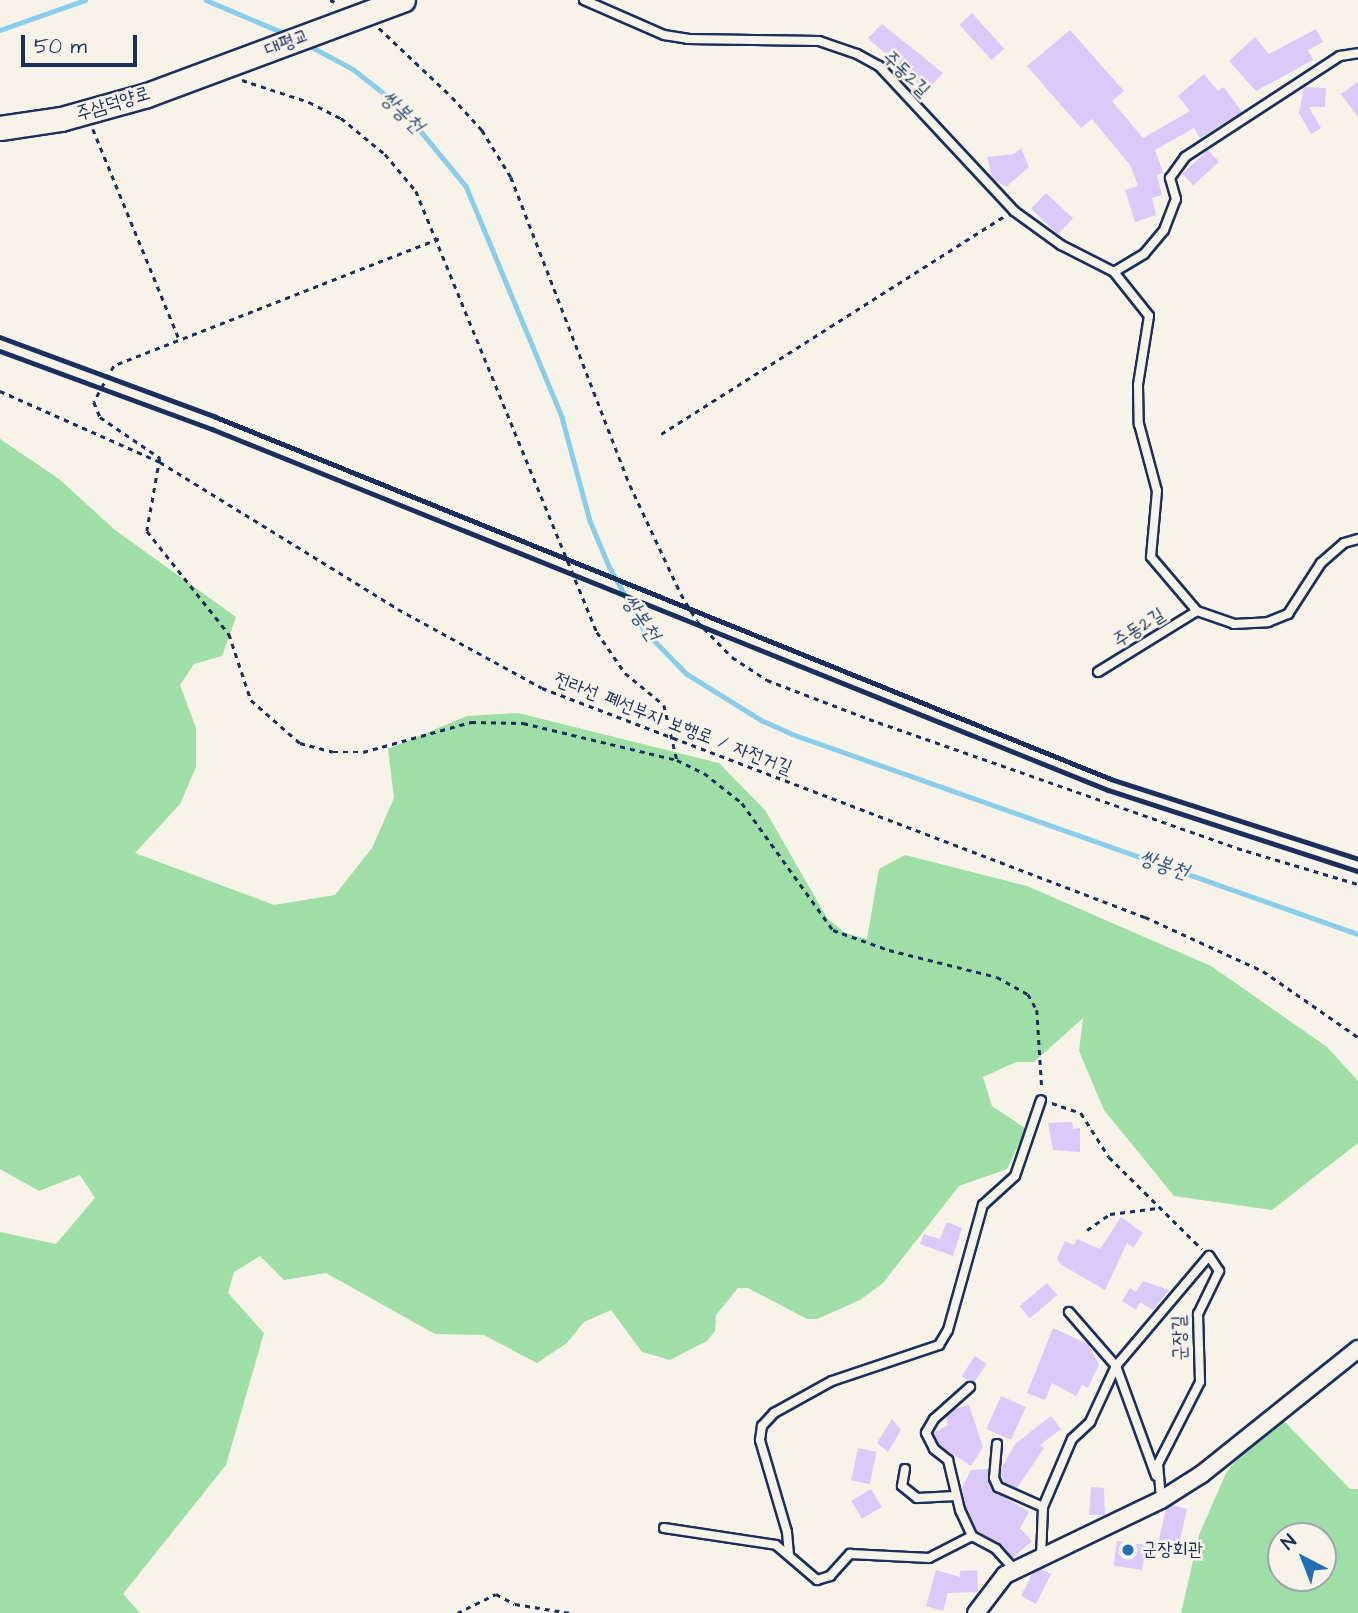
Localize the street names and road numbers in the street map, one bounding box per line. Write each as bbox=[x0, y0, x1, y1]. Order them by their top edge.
street label: 대평교 bbox=[262, 24, 312, 62]
street label: 주동2길 bbox=[878, 46, 934, 102]
street label: 주삼덕양로 bbox=[73, 82, 153, 126]
street label: 주동2길 bbox=[1109, 603, 1169, 653]
street label: 전라선 폐선부지 보행로 / 자전거길 bbox=[551, 668, 795, 780]
street label: 군장길 bbox=[1168, 1315, 1192, 1361]

